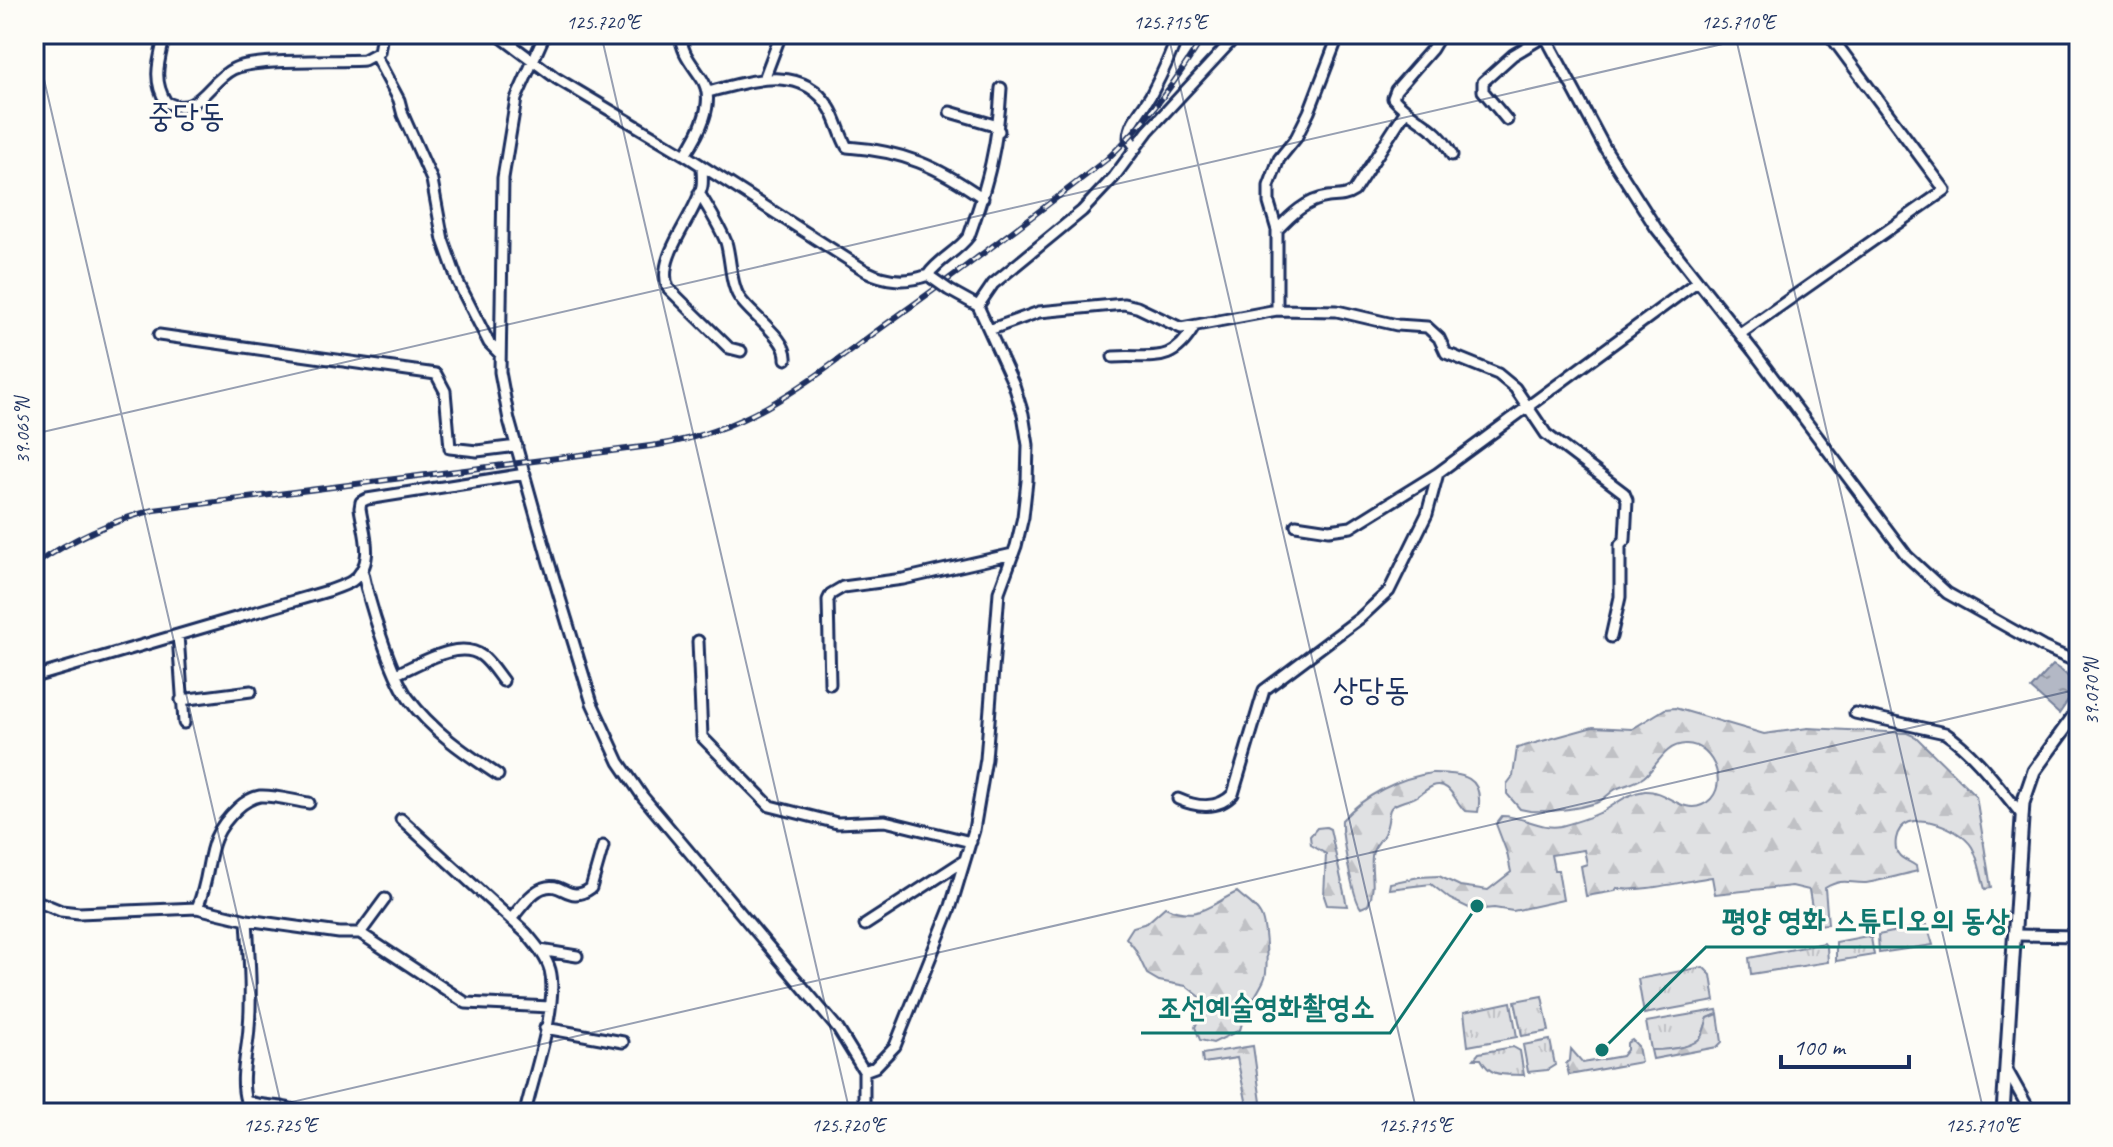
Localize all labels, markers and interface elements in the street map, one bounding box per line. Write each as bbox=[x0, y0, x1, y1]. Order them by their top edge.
text: 125.720°E bbox=[566, 10, 643, 35]
text: 125.715°E bbox=[1133, 10, 1210, 35]
text: 125.710°E bbox=[1701, 10, 1778, 35]
district label: 중당동 bbox=[147, 95, 225, 136]
text: 39.065°N bbox=[10, 395, 35, 464]
text: 39.070°N bbox=[2079, 656, 2104, 725]
district label: 상당동 bbox=[1332, 669, 1410, 710]
callout: 평양 영화 스튜디오의 동상 bbox=[1706, 893, 2025, 947]
text: 평양 영화 스튜디오의 동상 bbox=[1722, 901, 2011, 939]
callout: 조선예술영화촬영소 bbox=[1141, 979, 1390, 1033]
text: 조선예술영화촬영소 bbox=[1157, 988, 1375, 1026]
scale bar bbox=[1781, 1019, 1909, 1069]
text: 100 m bbox=[1793, 1032, 1847, 1062]
text: 125.725°E bbox=[243, 1113, 320, 1138]
text: 125.720°E bbox=[811, 1113, 888, 1138]
text: 125.715°E bbox=[1378, 1113, 1455, 1138]
text: 125.710°E bbox=[1945, 1113, 2022, 1138]

